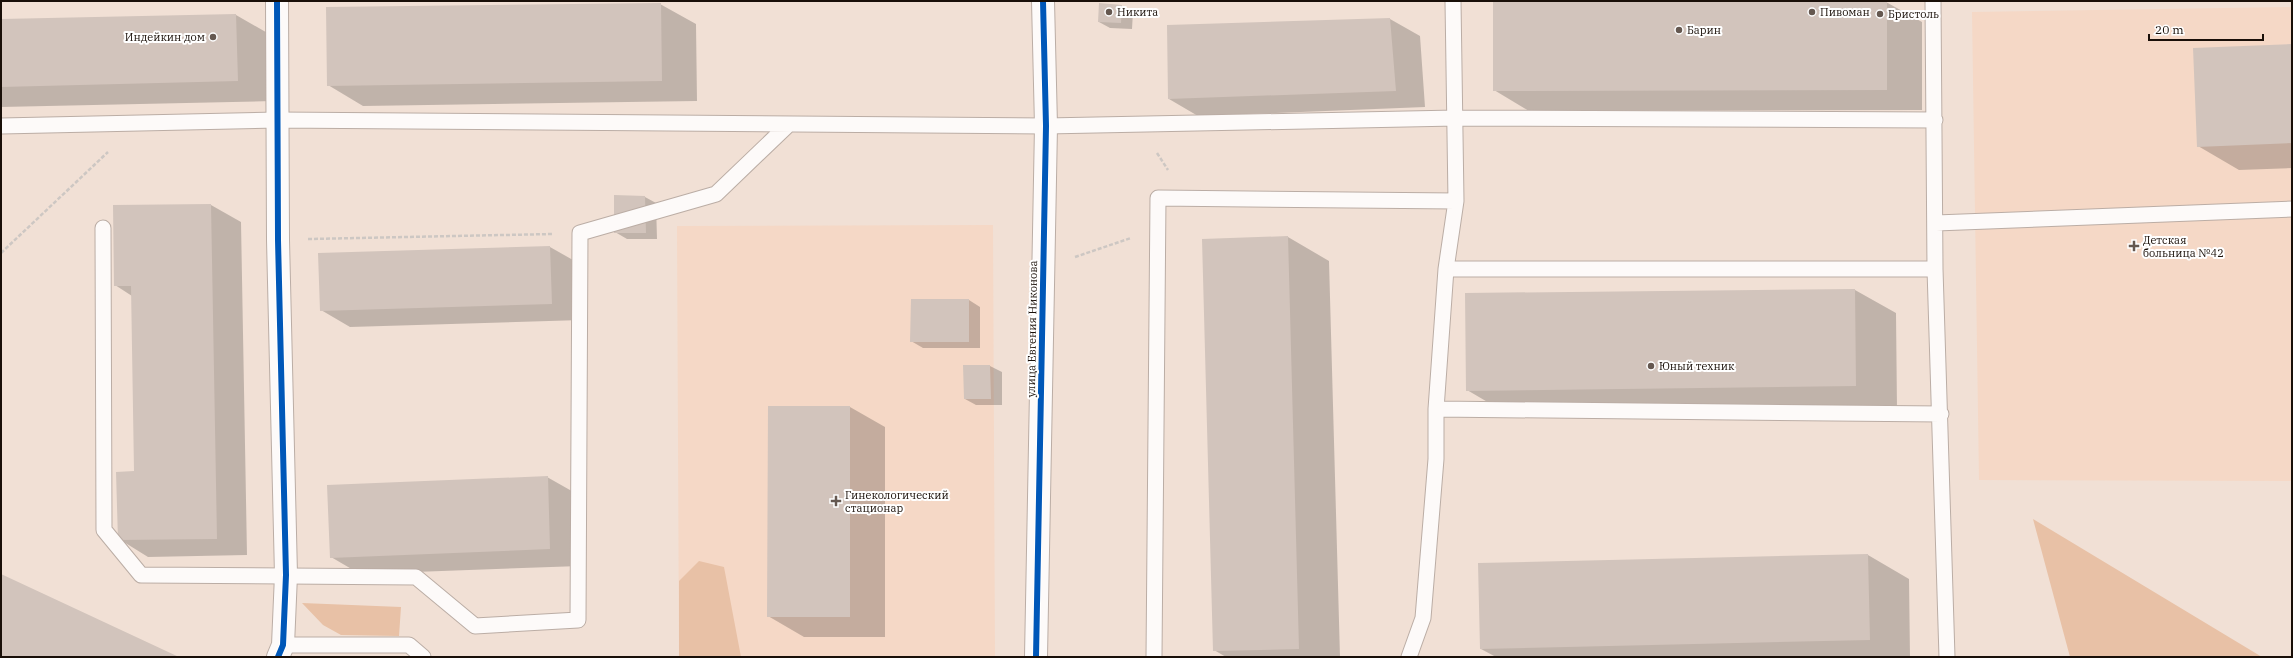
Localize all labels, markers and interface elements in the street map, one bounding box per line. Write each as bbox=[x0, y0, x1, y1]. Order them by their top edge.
place label: Никита bbox=[1117, 5, 1158, 19]
place label: Пивоман bbox=[1820, 5, 1870, 19]
marker: Никита bbox=[1104, 7, 1114, 17]
marker: Пивоман bbox=[1807, 7, 1817, 17]
place label: Бристоль bbox=[1888, 7, 1939, 21]
marker: Бристоль bbox=[1875, 9, 1885, 19]
scale bar bbox=[2149, 16, 2263, 42]
text: 20 m bbox=[2155, 22, 2184, 37]
place label: Барин bbox=[1687, 23, 1721, 37]
marker: Барин bbox=[1674, 25, 1684, 35]
place label: Индейкин дом bbox=[125, 30, 205, 44]
marker: Индейкин дом bbox=[208, 32, 218, 42]
place label: Детская больница №42 bbox=[2143, 233, 2224, 260]
marker: Детская больница №42 bbox=[2128, 240, 2140, 252]
street label: улица Евгения Никонова bbox=[1024, 260, 1040, 398]
place label: Юный техник bbox=[1659, 359, 1735, 373]
marker: Юный техник bbox=[1646, 361, 1656, 371]
place label: Гинекологический стационар bbox=[845, 488, 949, 515]
marker: Гинекологический стационар bbox=[830, 495, 842, 507]

